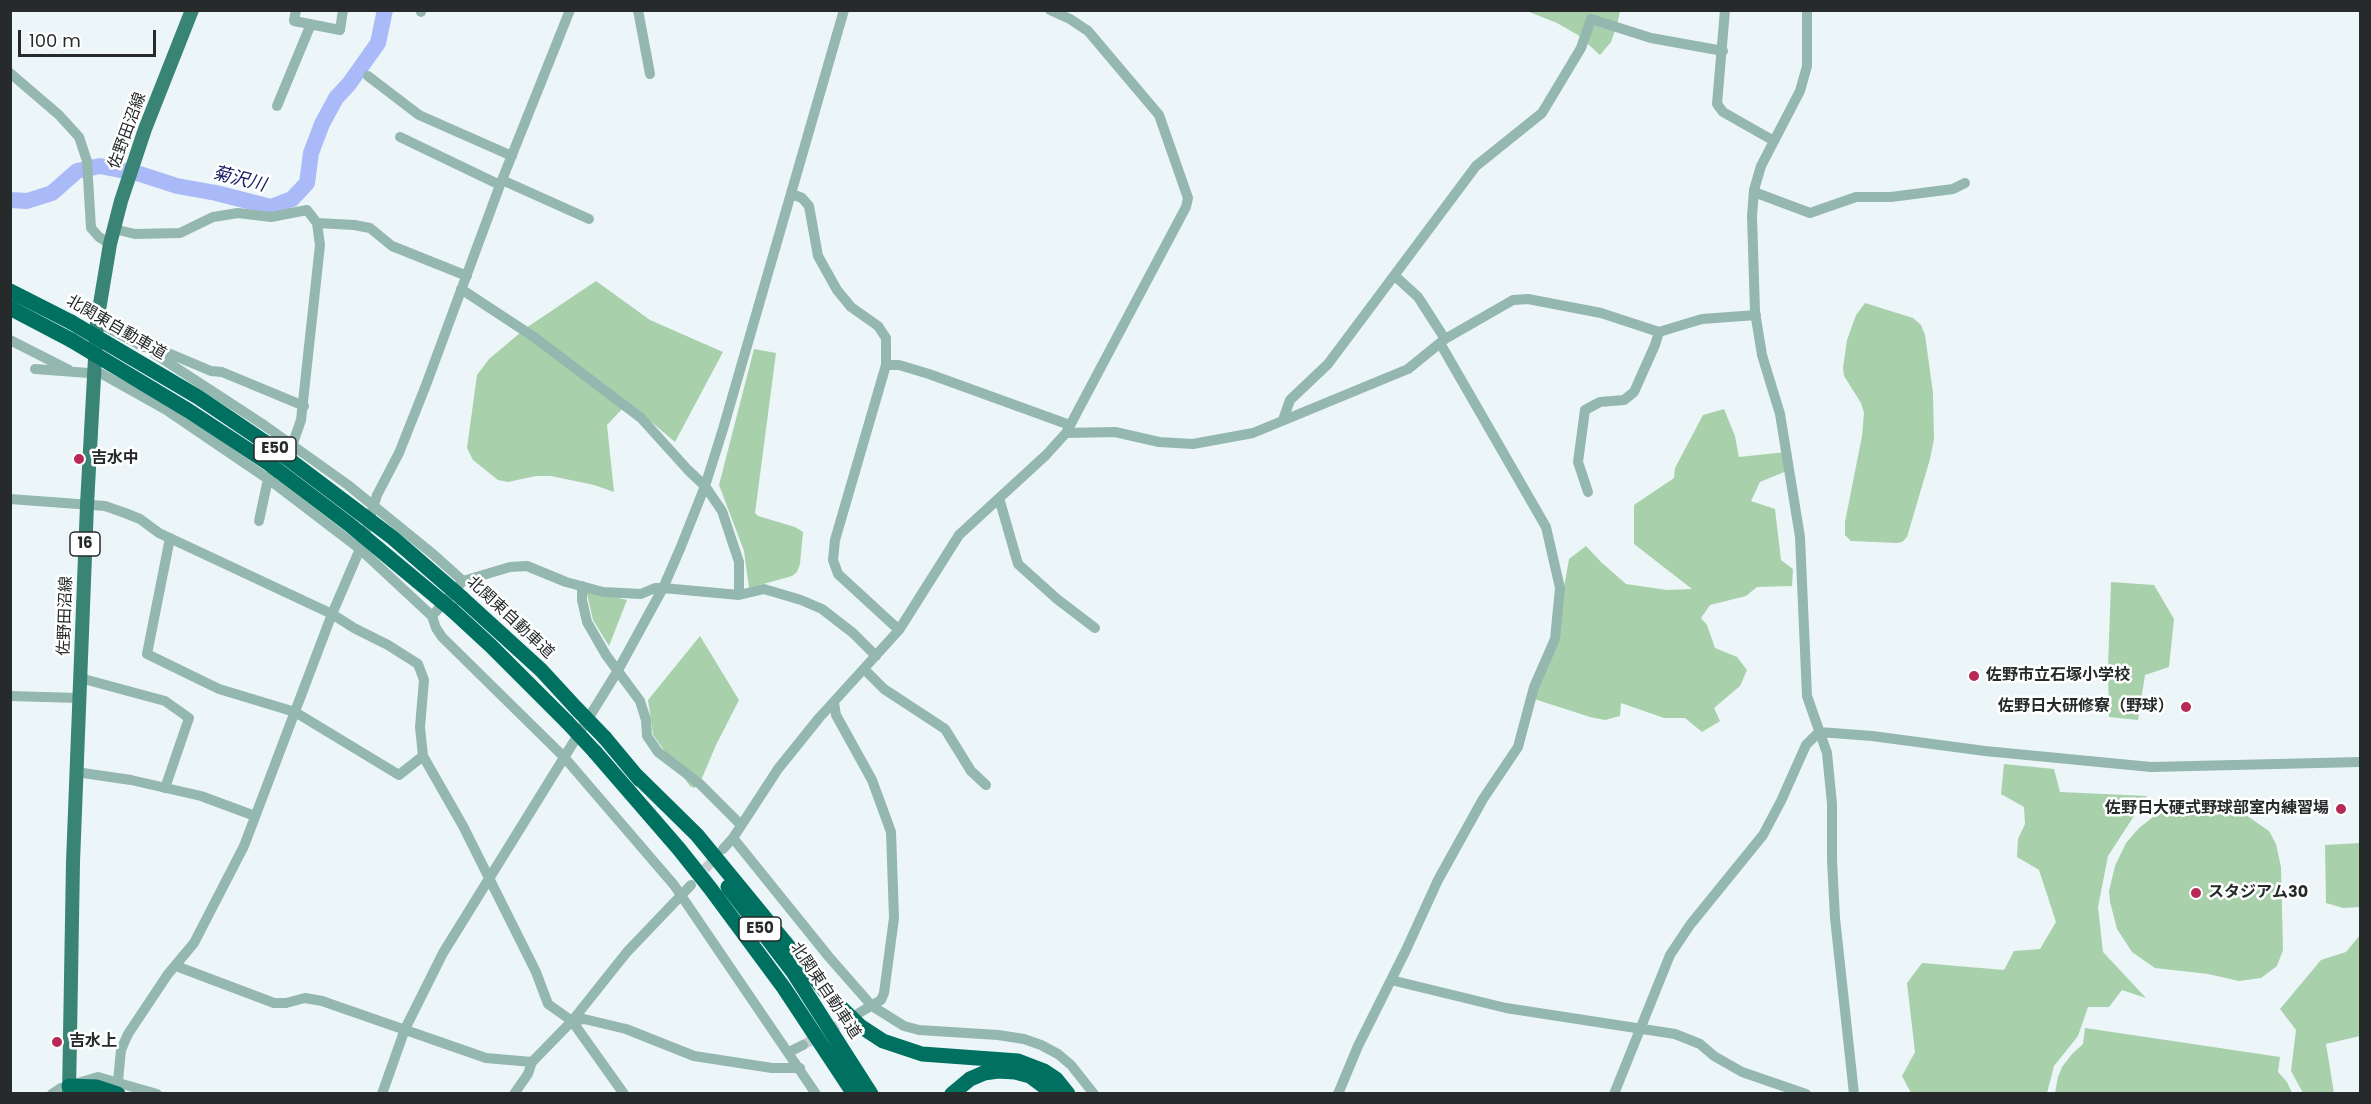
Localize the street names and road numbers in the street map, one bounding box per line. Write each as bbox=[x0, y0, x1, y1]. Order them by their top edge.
street label: 佐野田沼線 bbox=[105, 90, 151, 172]
street label: 北関東自動車道 bbox=[63, 292, 169, 364]
road number: E50 bbox=[254, 437, 296, 461]
road number: 16 bbox=[70, 532, 100, 556]
street label: 北関東自動車道 bbox=[462, 573, 558, 663]
street label: 佐野田沼線 bbox=[55, 576, 77, 656]
road number: E50 bbox=[739, 917, 781, 941]
street label: 北関東自動車道 bbox=[786, 939, 864, 1043]

